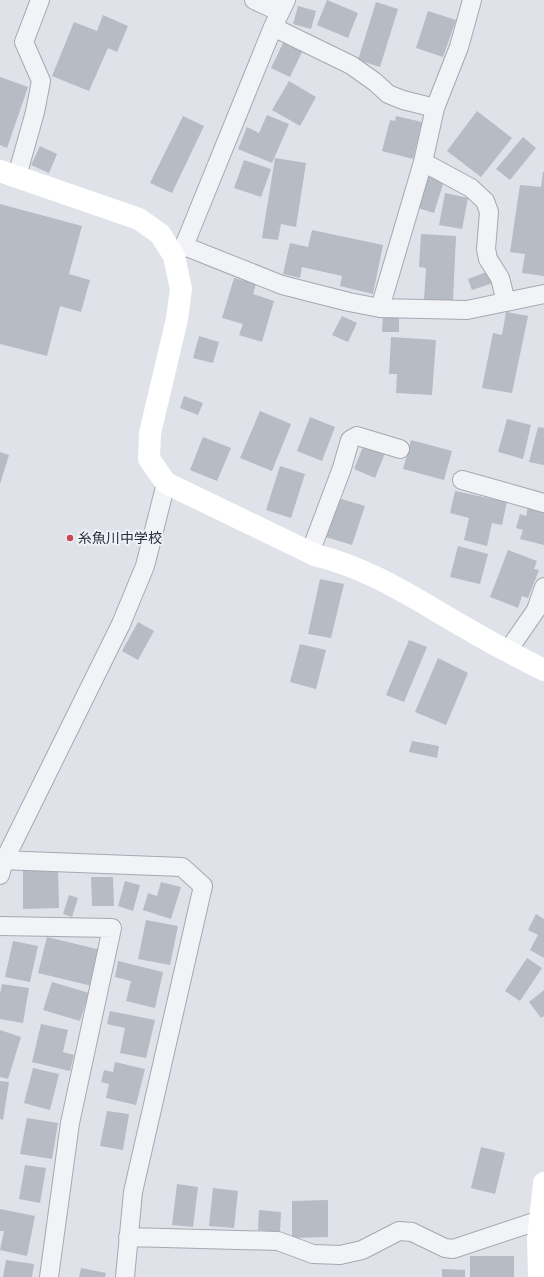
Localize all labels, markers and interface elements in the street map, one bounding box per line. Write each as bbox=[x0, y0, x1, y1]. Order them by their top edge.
place label: 糸魚川中学校 bbox=[78, 529, 162, 547]
marker: 糸魚川中学校 bbox=[65, 533, 75, 543]

